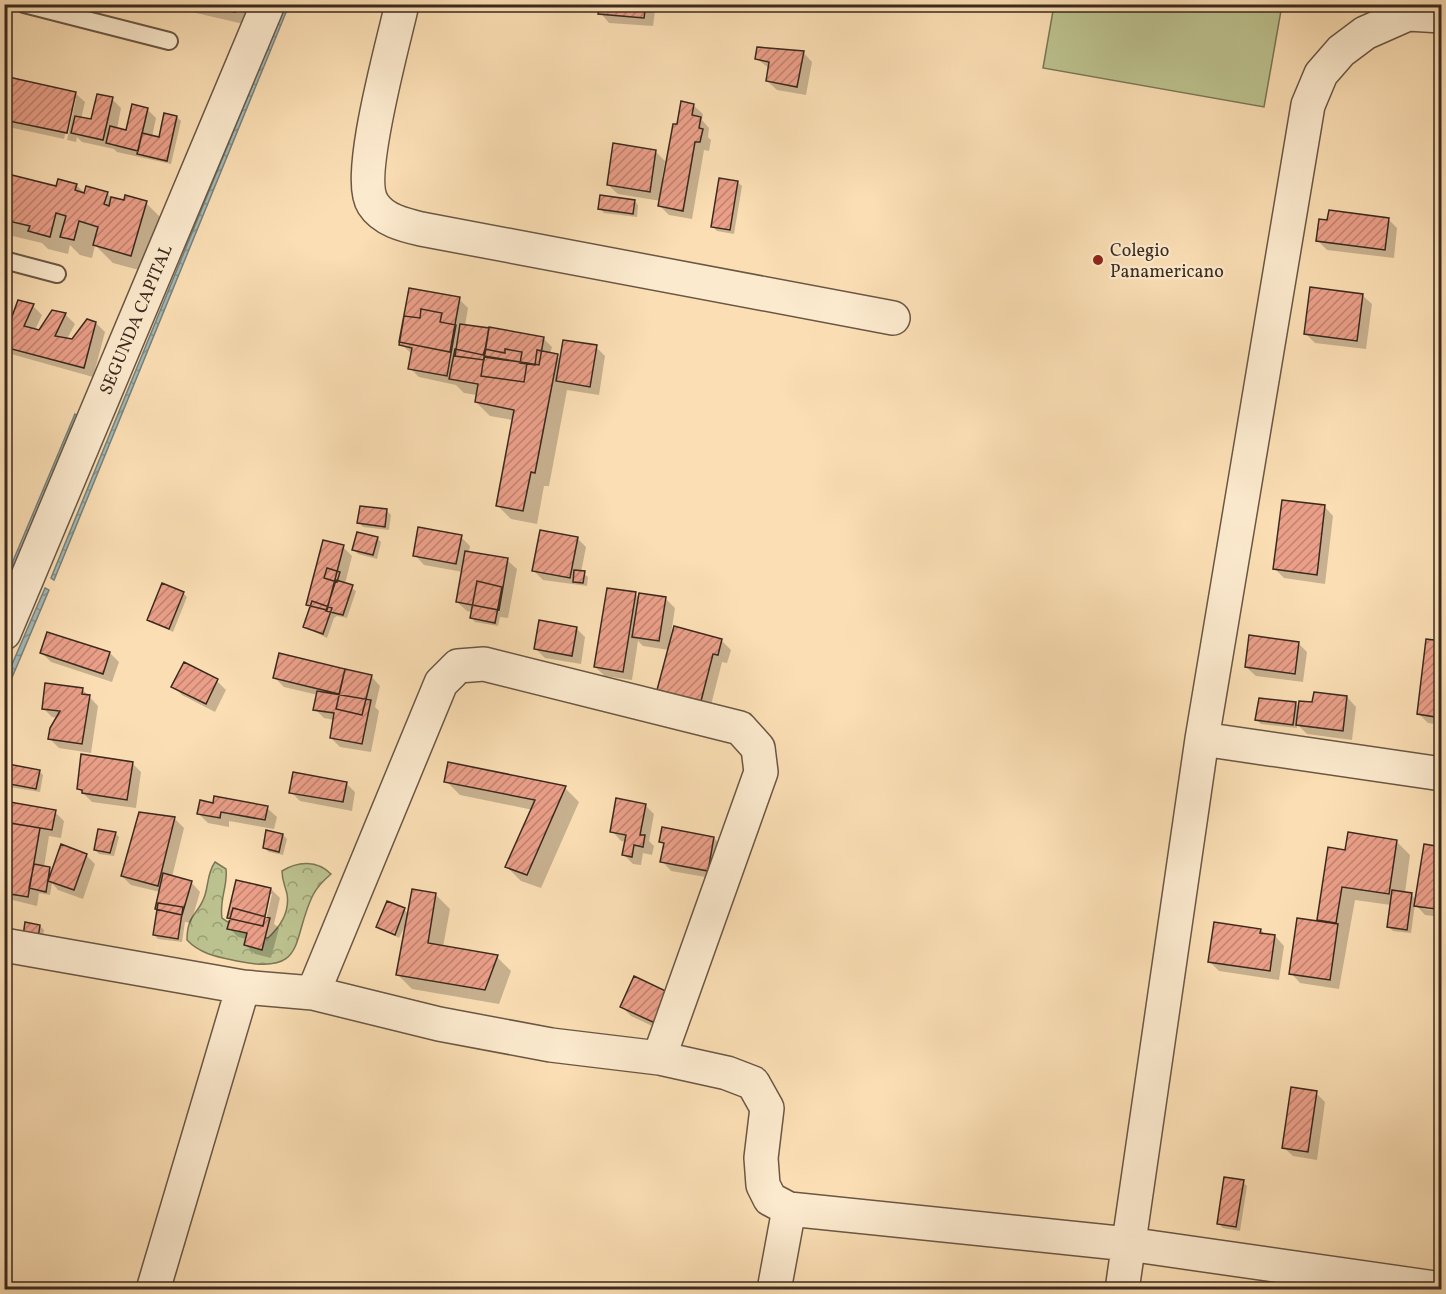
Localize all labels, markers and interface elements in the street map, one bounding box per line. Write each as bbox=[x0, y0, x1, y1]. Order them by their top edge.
place label: Colegio Panamericano bbox=[1110, 239, 1224, 285]
street label: SEGUNDA CAPITAL bbox=[94, 241, 180, 399]
marker: Colegio Panamericano bbox=[1091, 253, 1105, 267]

